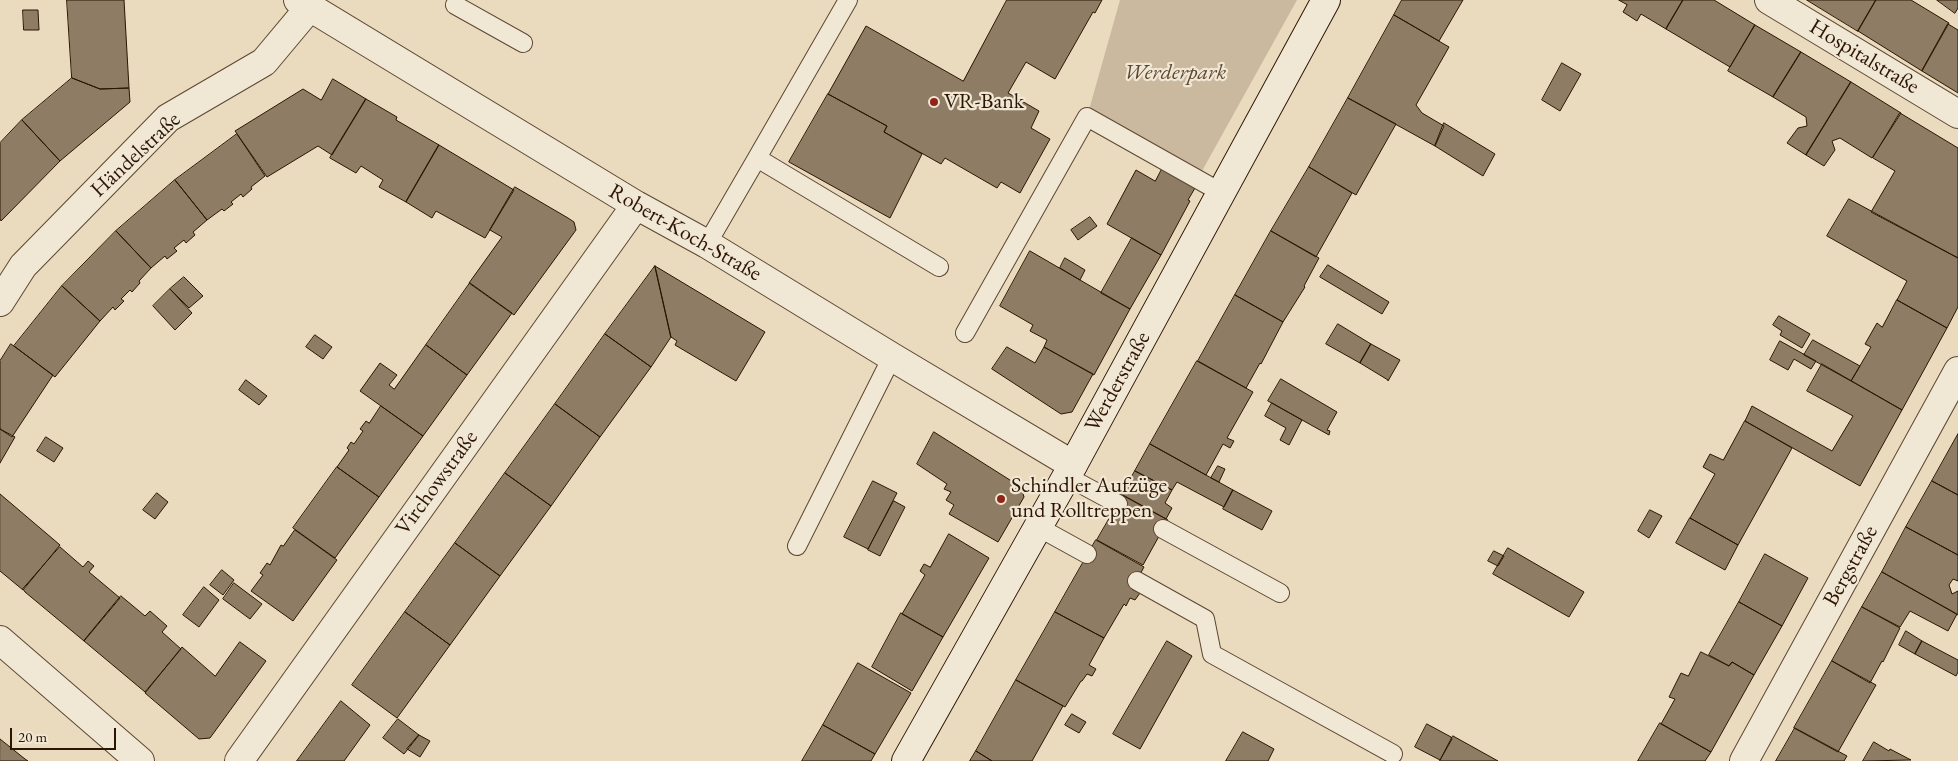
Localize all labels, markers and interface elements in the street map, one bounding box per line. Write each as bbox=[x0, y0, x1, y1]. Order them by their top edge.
street label: Hospitalstraße bbox=[1804, 14, 1924, 100]
park label: Werderpark bbox=[1124, 60, 1226, 86]
place label: VR-Bank bbox=[944, 89, 1024, 115]
marker: VR-Bank bbox=[928, 96, 940, 108]
street label: Händelstraße bbox=[86, 107, 186, 203]
street label: Robert-Koch-Straße bbox=[604, 179, 766, 287]
street label: Werderstraße bbox=[1080, 327, 1156, 437]
street label: Virchowstraße bbox=[390, 426, 484, 540]
place label: Schindler Aufzüge und Rolltreppen bbox=[1011, 473, 1167, 524]
marker: Schindler Aufzüge und Rolltreppen bbox=[995, 493, 1007, 505]
street label: Bergstraße bbox=[1818, 521, 1884, 611]
scale bar bbox=[12, 718, 119, 750]
text: 20 m bbox=[18, 727, 47, 746]

